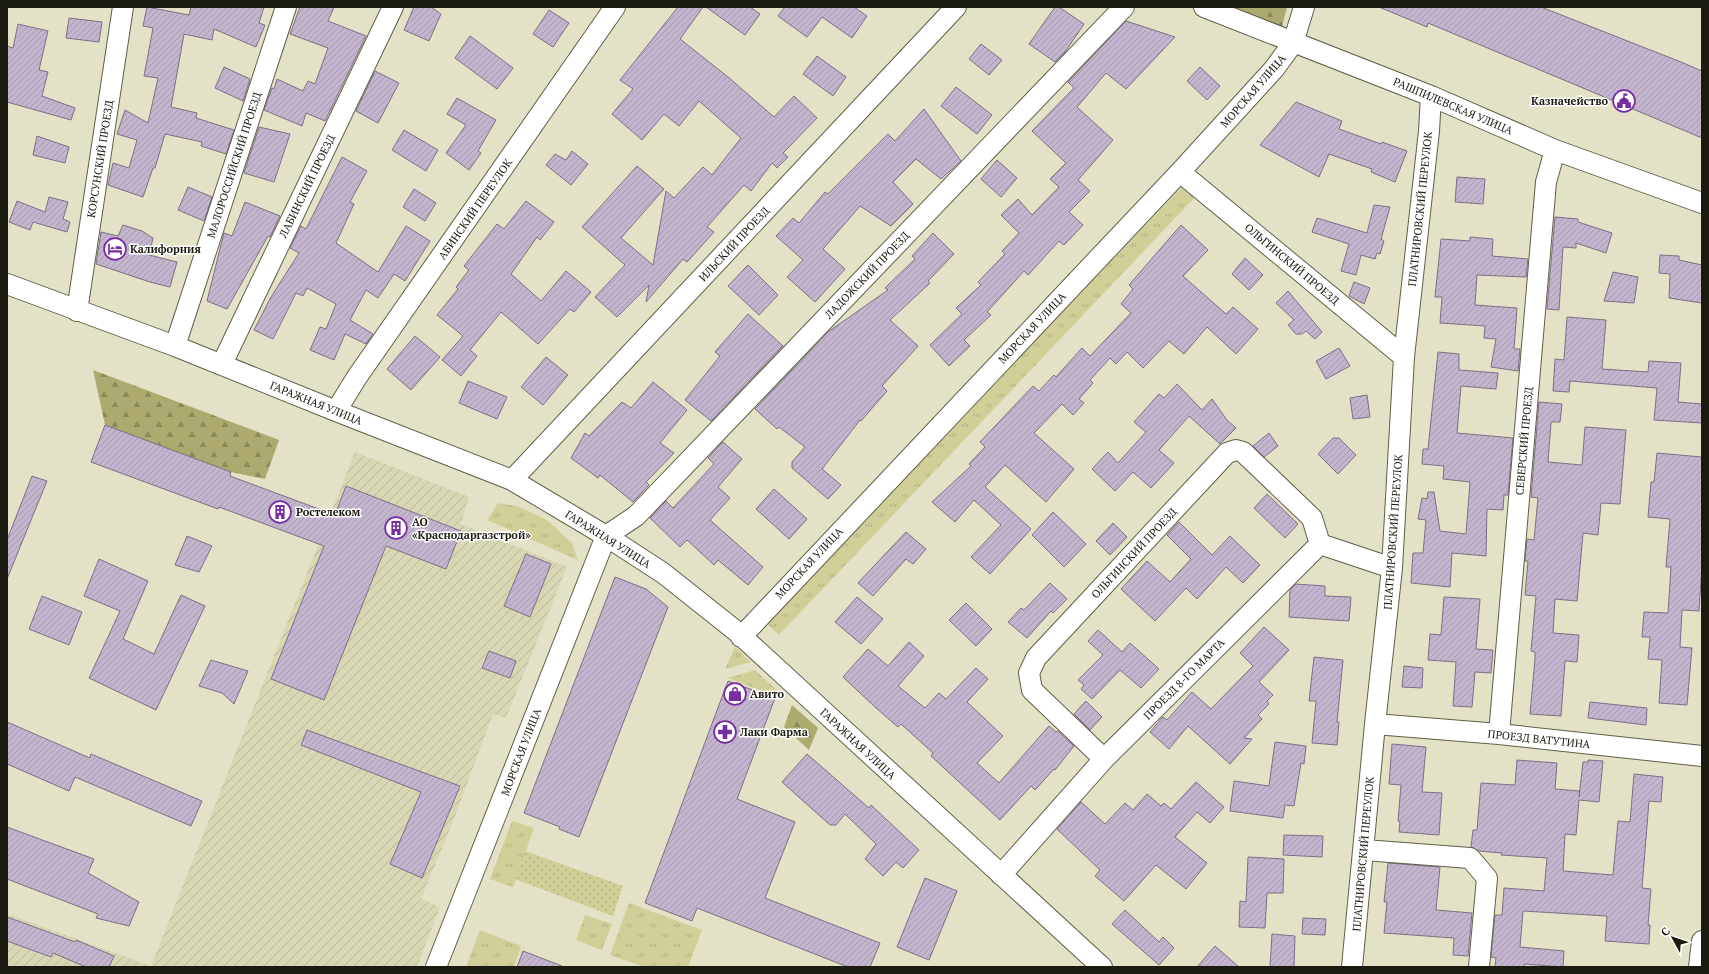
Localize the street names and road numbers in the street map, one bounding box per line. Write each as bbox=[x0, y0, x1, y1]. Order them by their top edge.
street label: МОРСКАЯ УЛИЦА bbox=[1217, 51, 1289, 131]
street label: РАШПИЛЕВСКАЯ УЛИЦА bbox=[1391, 74, 1515, 138]
street label: МАЛОРОССИЙСКИЙ ПРОЕЗД bbox=[204, 90, 264, 240]
street label: КОРСУНСКИЙ ПРОЕЗД bbox=[84, 99, 116, 219]
street label: ПЛАТНИРОВСКИЙ ПЕРЕУЛОК bbox=[1405, 130, 1435, 287]
street label: ЛАБИНСКИЙ ПРОЕЗД bbox=[275, 132, 338, 241]
street label: АБИНСКИЙ ПЕРЕУЛОК bbox=[435, 155, 516, 262]
street label: ИЛЬСКИЙ ПРОЕЗД bbox=[696, 203, 773, 284]
street label: ОЛЬГИНСКИЙ ПРОЕЗД bbox=[1242, 220, 1342, 308]
street label: ЛАДОЖСКИЙ ПРОЕЗД bbox=[821, 228, 913, 322]
street label: МОРСКАЯ УЛИЦА bbox=[995, 289, 1069, 367]
street label: ГАРАЖНАЯ УЛИЦА bbox=[268, 378, 365, 428]
street label: СЕВЕРСКИЙ ПРОЕЗД bbox=[1512, 386, 1536, 496]
street label: ПЛАТНИРОВСКИЙ ПЕРЕУЛОК bbox=[1381, 453, 1405, 610]
street label: ОЛЬГИНСКИЙ ПРОЕЗД bbox=[1088, 504, 1180, 601]
street label: ГАРАЖНАЯ УЛИЦА bbox=[563, 507, 654, 571]
street label: МОРСКАЯ УЛИЦА bbox=[772, 524, 846, 602]
street label: ПРОЕЗД 8-ГО МАРТА bbox=[1140, 635, 1228, 723]
street label: ГАРАЖНАЯ УЛИЦА bbox=[817, 705, 899, 783]
street label: МОРСКАЯ УЛИЦА bbox=[498, 706, 544, 798]
street label: ПРОЕЗД ВАТУТИНА bbox=[1487, 727, 1591, 751]
street label: ПЛАТНИРОВСКИЙ ПЕРЕУЛОК bbox=[1349, 775, 1377, 932]

